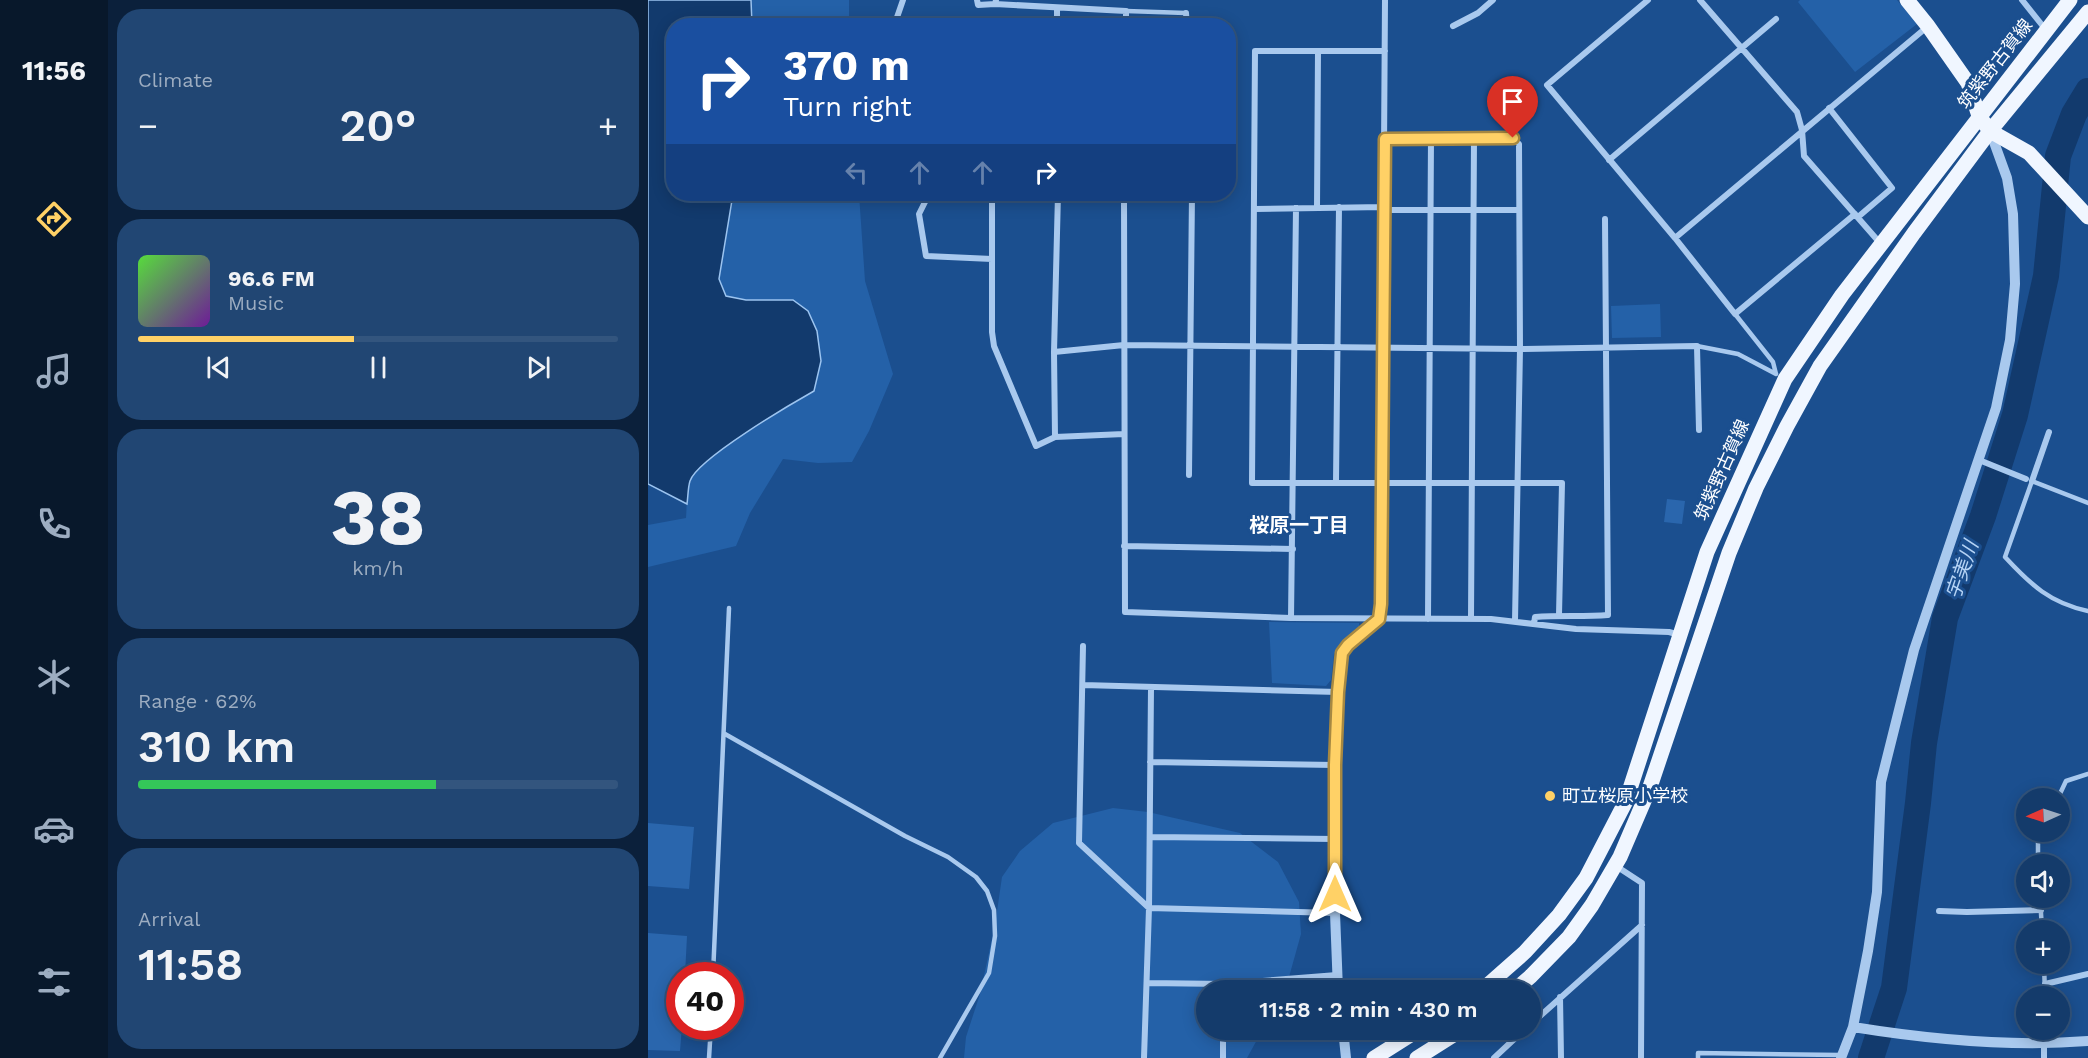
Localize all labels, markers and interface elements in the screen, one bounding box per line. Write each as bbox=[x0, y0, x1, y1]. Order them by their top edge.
street label: 筑紫野古賀線 bbox=[1953, 15, 2036, 113]
text: 370 m bbox=[783, 41, 910, 90]
icon: right bbox=[684, 42, 762, 120]
text: 11:56 bbox=[22, 55, 86, 87]
text: Climate bbox=[138, 68, 213, 92]
pin bbox=[1487, 76, 1538, 138]
icon: arrive bbox=[1496, 85, 1529, 118]
text: Turn right bbox=[783, 91, 912, 123]
text: 20° bbox=[340, 99, 416, 152]
text: − bbox=[138, 106, 158, 145]
text: + bbox=[598, 106, 618, 145]
icon: left bbox=[840, 156, 873, 189]
icon: ahead bbox=[903, 156, 936, 189]
icon: ahead bbox=[966, 156, 999, 189]
icon: right bbox=[1029, 156, 1062, 189]
icon: directions bbox=[33, 198, 75, 240]
text: 96.6 FM bbox=[228, 266, 315, 291]
text: Music bbox=[228, 291, 284, 315]
icon: music bbox=[33, 350, 75, 392]
icon: previous bbox=[202, 351, 235, 384]
icon: pause bbox=[362, 351, 395, 384]
icon: next bbox=[522, 351, 555, 384]
street label: 筑紫野古賀線 bbox=[1690, 416, 1753, 523]
text: 38 bbox=[330, 471, 426, 563]
icon: phone bbox=[33, 503, 75, 545]
district label: 桜原一丁目 bbox=[1249, 513, 1349, 537]
water label: 宇美川 bbox=[1941, 536, 1984, 602]
text: km/h bbox=[352, 556, 404, 580]
icon: climate bbox=[33, 656, 75, 698]
text: Range · 62% bbox=[138, 689, 256, 713]
text: 310 km bbox=[138, 720, 295, 773]
place label: 町立桜原小学校 bbox=[1562, 785, 1688, 806]
north arrow bbox=[2016, 788, 2070, 842]
map controls bbox=[2016, 788, 2070, 1040]
marker: 町立桜原小学校 bbox=[1543, 789, 1557, 803]
icon: car bbox=[33, 808, 75, 850]
button: sound bbox=[2016, 854, 2070, 908]
position arrow bbox=[1303, 862, 1367, 926]
text: Arrival bbox=[138, 907, 200, 931]
button: + bbox=[2016, 920, 2070, 974]
text: 11:58 bbox=[138, 938, 243, 991]
icon: filters bbox=[33, 961, 75, 1003]
speed limit sign: 40 bbox=[666, 962, 744, 1040]
button: − bbox=[2016, 986, 2070, 1040]
text: 11:58 · 2 min · 430 m bbox=[1259, 997, 1478, 1022]

